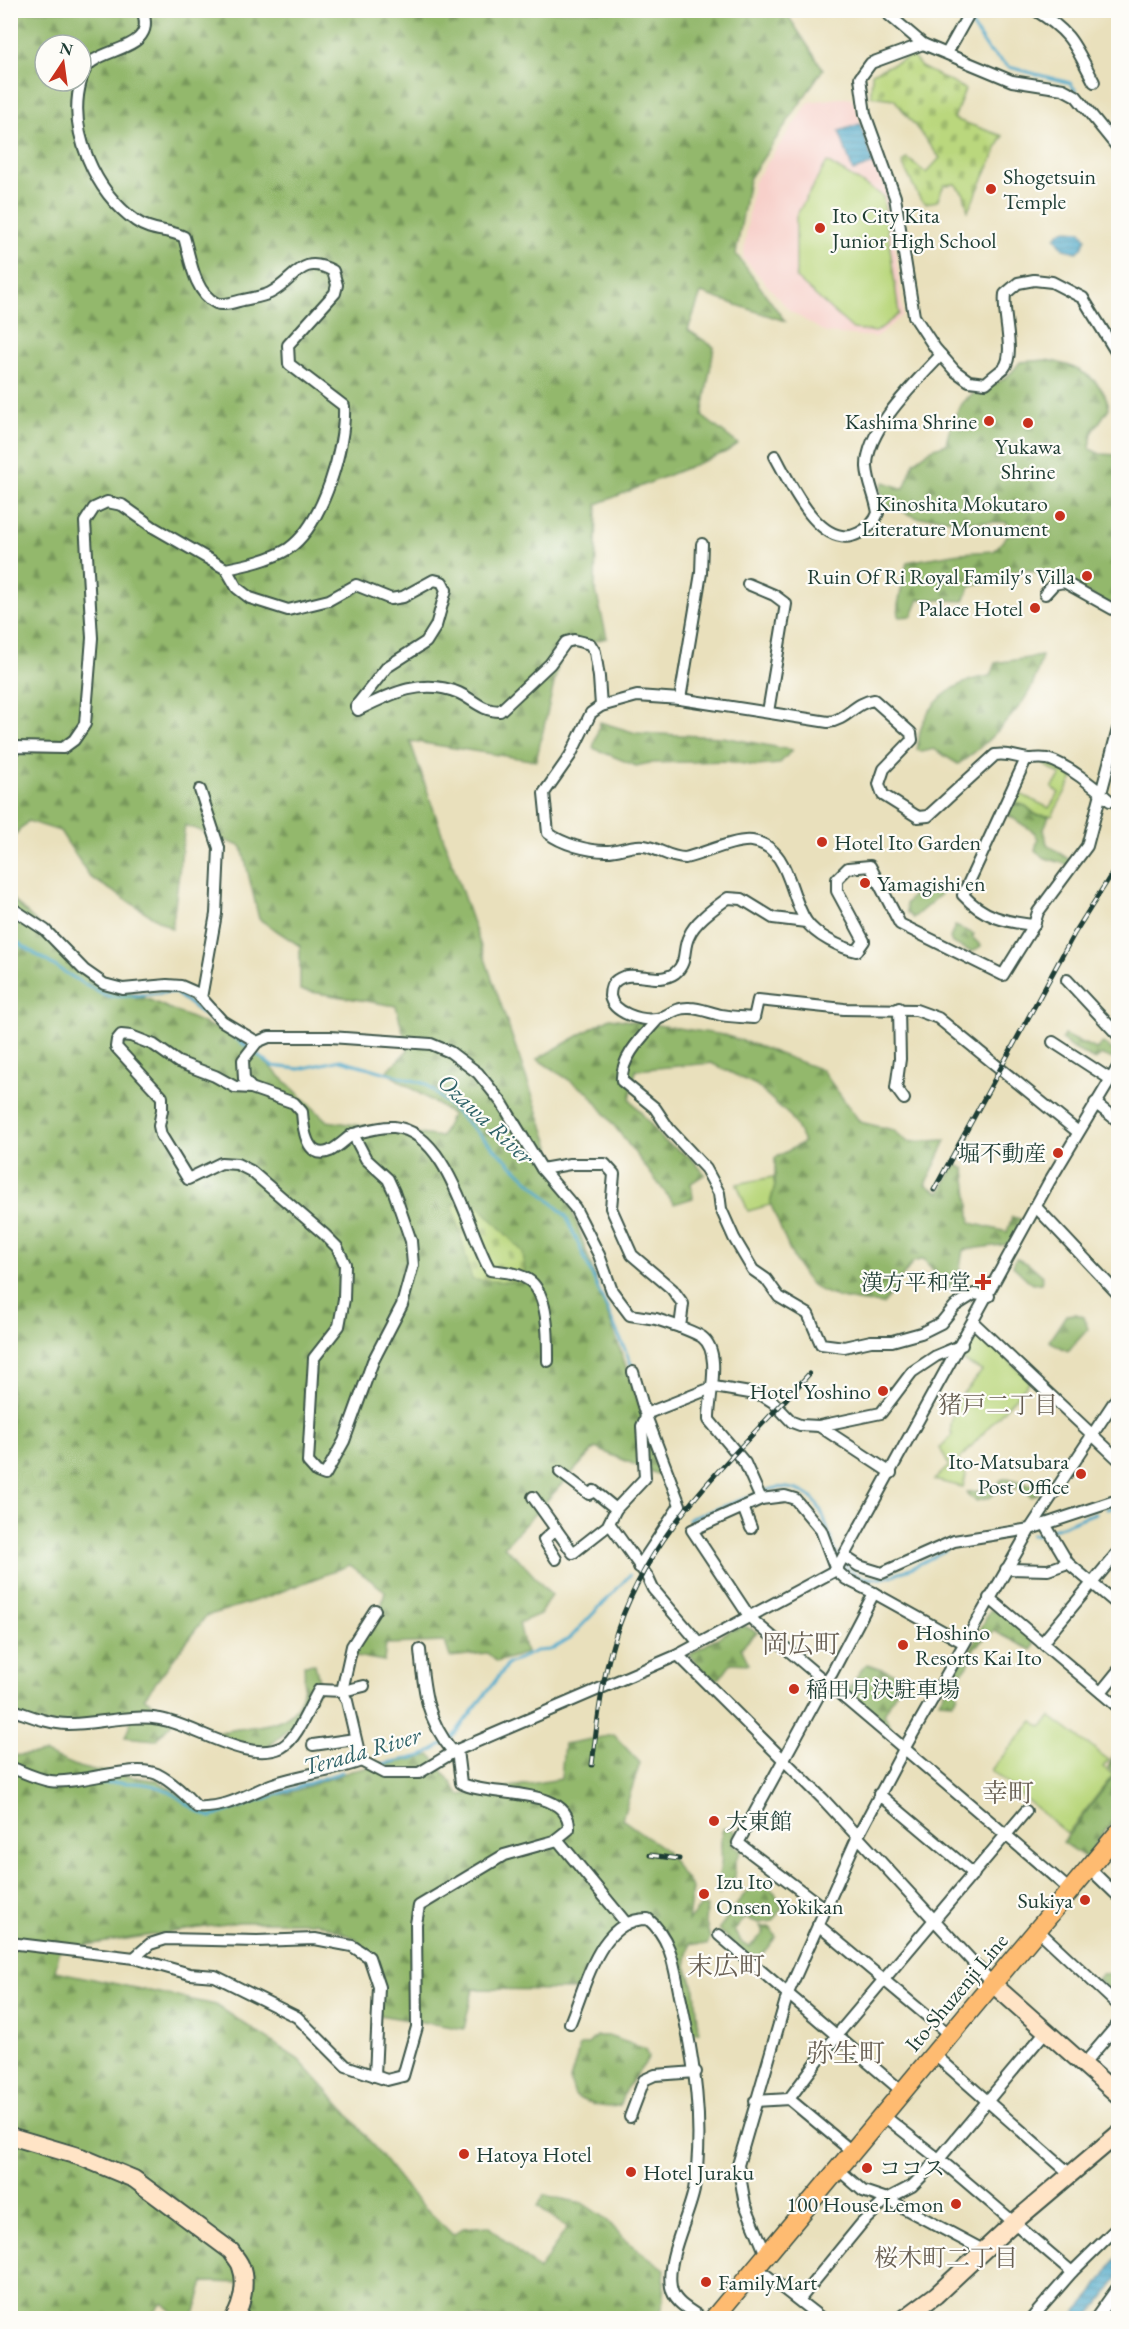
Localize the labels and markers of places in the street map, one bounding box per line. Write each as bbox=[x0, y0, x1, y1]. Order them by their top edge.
place label: Shogetsuin Temple bbox=[1003, 162, 1097, 216]
marker: Shogetsuin Temple bbox=[984, 182, 998, 196]
place label: Ito City Kita Junior High School bbox=[830, 201, 996, 255]
marker: Ito City Kita Junior High School bbox=[813, 221, 827, 235]
place label: Kashima Shrine bbox=[845, 407, 977, 436]
marker: Kashima Shrine bbox=[982, 414, 996, 428]
marker: Yukawa Shrine bbox=[1021, 416, 1035, 430]
place label: Yukawa Shrine bbox=[995, 432, 1061, 486]
place label: Kinoshita Mokutaro Literature Monument bbox=[862, 489, 1048, 543]
marker: Kinoshita Mokutaro Literature Monument bbox=[1053, 509, 1067, 523]
place label: Ruin Of Ri Royal Family's Villa bbox=[807, 562, 1075, 591]
marker: Ruin Of Ri Royal Family's Villa bbox=[1080, 569, 1094, 583]
place label: Palace Hotel bbox=[918, 594, 1023, 623]
marker: Palace Hotel bbox=[1028, 601, 1042, 615]
place label: Hotel Ito Garden bbox=[834, 828, 981, 857]
marker: Hotel Ito Garden bbox=[815, 835, 829, 849]
place label: Yamagishi en bbox=[877, 869, 986, 898]
marker: Yamagishi en bbox=[858, 876, 872, 890]
place label: 堀不動産 bbox=[958, 1139, 1046, 1168]
marker: 堀不動産 bbox=[1051, 1146, 1065, 1160]
place label: 漢方平和堂 bbox=[861, 1268, 971, 1297]
marker: 漢方平和堂 bbox=[976, 1275, 990, 1289]
place label: Hotel Yoshino bbox=[749, 1377, 871, 1406]
marker: Hotel Yoshino bbox=[876, 1384, 890, 1398]
place label: Ito-Matsubara Post Office bbox=[948, 1447, 1069, 1501]
marker: Ito-Matsubara Post Office bbox=[1074, 1467, 1088, 1481]
place label: Hoshino Resorts Kai Ito bbox=[915, 1618, 1042, 1672]
marker: Hoshino Resorts Kai Ito bbox=[896, 1638, 910, 1652]
place label: 稲田月決駐車場 bbox=[806, 1675, 960, 1704]
marker: 稲田月決駐車場 bbox=[787, 1682, 801, 1696]
place label: 大東館 bbox=[726, 1807, 792, 1836]
marker: 大東館 bbox=[707, 1814, 721, 1828]
place label: Izu Ito Onsen Yokikan bbox=[716, 1867, 844, 1921]
place label: Sukiya bbox=[1017, 1886, 1073, 1915]
marker: Izu Ito Onsen Yokikan bbox=[697, 1887, 711, 1901]
marker: Sukiya bbox=[1078, 1893, 1092, 1907]
place label: Hatoya Hotel bbox=[476, 2140, 592, 2169]
marker: Hatoya Hotel bbox=[457, 2147, 471, 2161]
place label: ココス bbox=[879, 2154, 945, 2183]
place label: Hotel Juraku bbox=[643, 2158, 754, 2187]
marker: ココス bbox=[860, 2161, 874, 2175]
marker: Hotel Juraku bbox=[624, 2165, 638, 2179]
place label: 100 House Lemon bbox=[786, 2190, 944, 2219]
marker: 100 House Lemon bbox=[949, 2197, 963, 2211]
place label: FamilyMart bbox=[718, 2268, 817, 2297]
marker: FamilyMart bbox=[699, 2275, 713, 2289]

